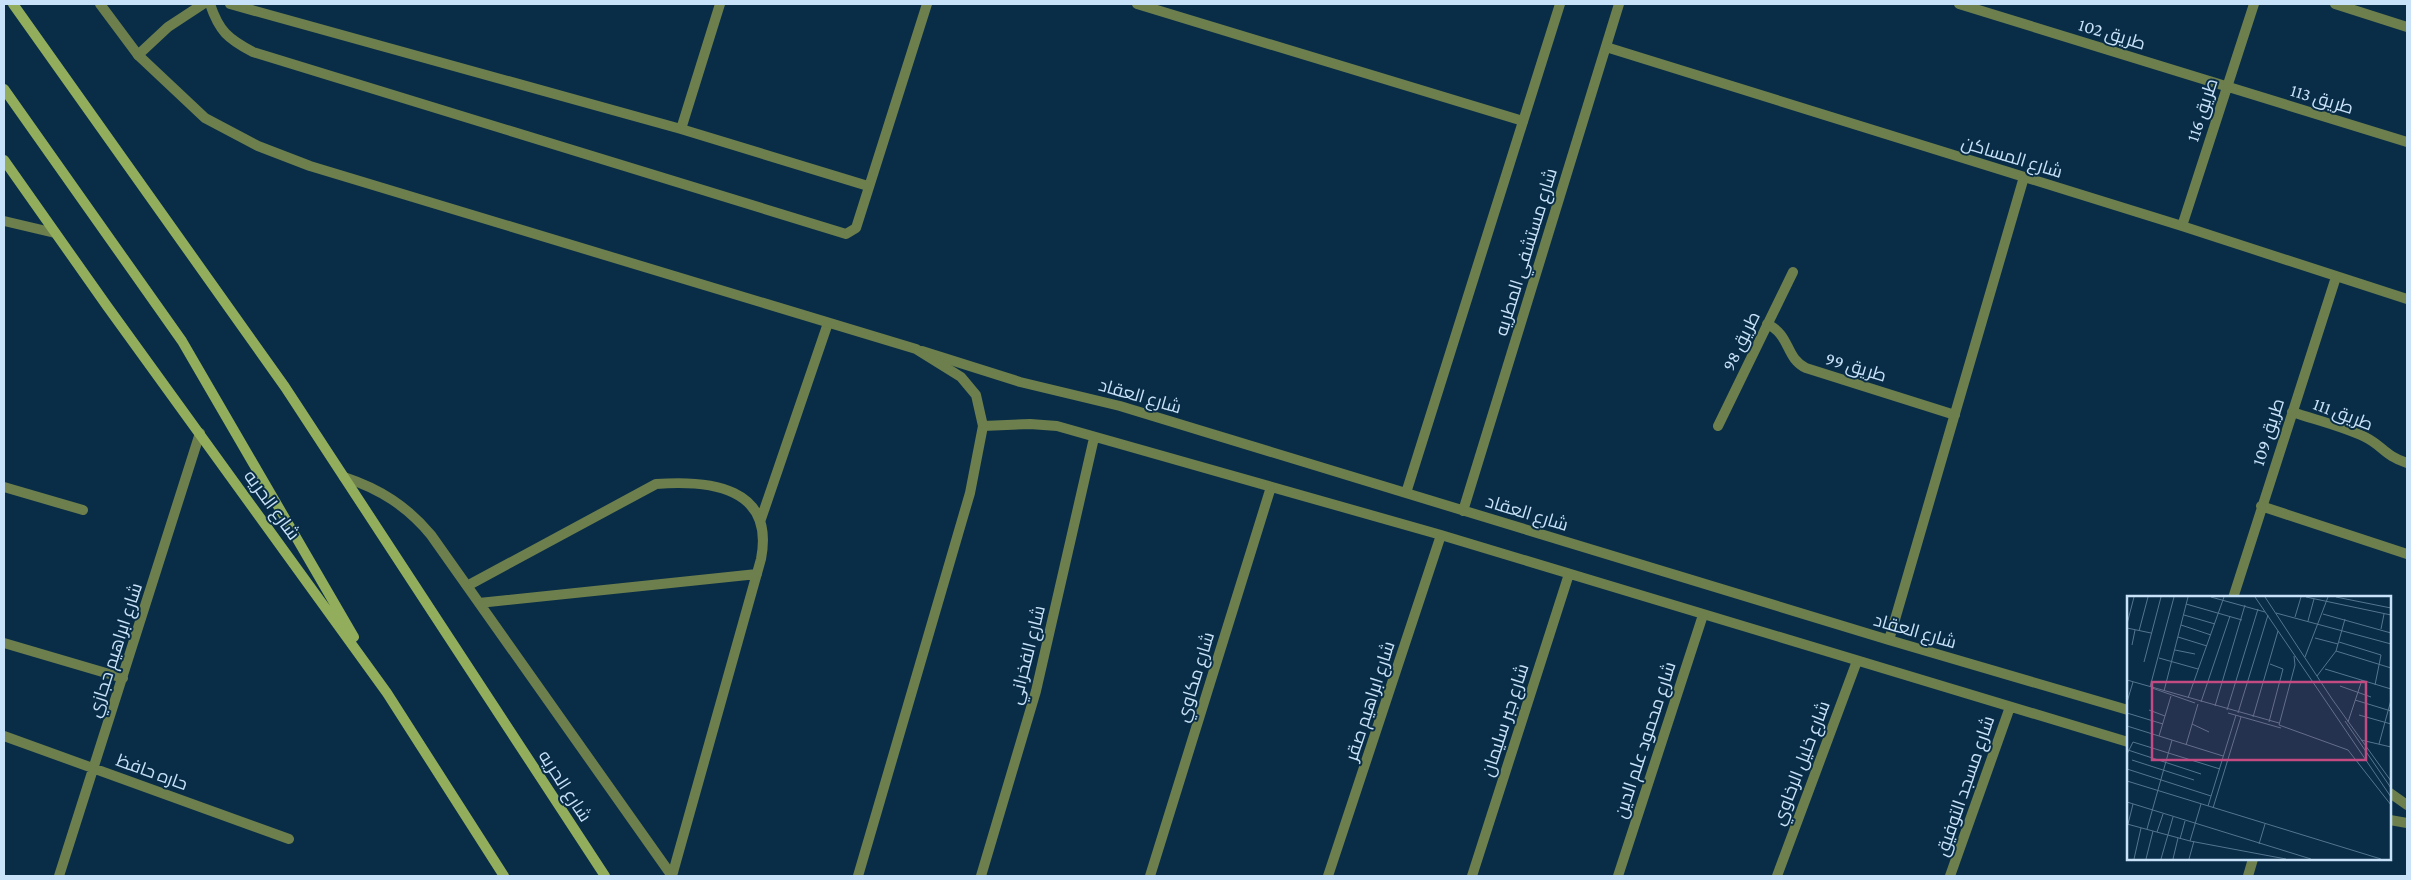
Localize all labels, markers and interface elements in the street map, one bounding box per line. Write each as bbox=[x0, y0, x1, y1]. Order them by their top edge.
street label: طريق 102 bbox=[2075, 14, 2148, 56]
street label: طريق 116 bbox=[2182, 76, 2224, 145]
street label: طريق 113 bbox=[2287, 80, 2356, 120]
street label: شارع المساكن bbox=[1958, 132, 2065, 184]
street label: شارع مستشفي المطريه bbox=[1491, 166, 1565, 339]
street label: طريق 98 bbox=[1718, 308, 1766, 375]
street label: طريق 99 bbox=[1822, 348, 1889, 388]
street label: شارع العقاد bbox=[1096, 375, 1184, 419]
street label: طريق 111 bbox=[2310, 393, 2376, 436]
street label: طريق 109 bbox=[2248, 396, 2290, 469]
street label: شارع الحريه bbox=[239, 466, 304, 545]
street label: شارع العقاد bbox=[1483, 491, 1571, 537]
street label: شارع ابراهيم حجازي bbox=[84, 580, 150, 721]
inset map bbox=[2127, 596, 2391, 860]
street label: شارع الفخراني bbox=[1005, 603, 1053, 708]
street label: شارع العقاد bbox=[1871, 610, 1959, 654]
street label: شارع مكاوي bbox=[1172, 630, 1222, 726]
street label: شارع ابراهيم صقر bbox=[1341, 639, 1401, 765]
street label: شارع محمود علم الدين bbox=[1610, 659, 1682, 821]
street label: شارع جبر سليمان bbox=[1477, 661, 1535, 780]
street label: شارع خليل الرخاوي bbox=[1768, 698, 1838, 829]
street label: شارع مسجد التوفيق bbox=[1932, 713, 2000, 859]
street label: شارع الحريه bbox=[533, 747, 595, 826]
street label: حاره حافظ bbox=[113, 750, 190, 795]

